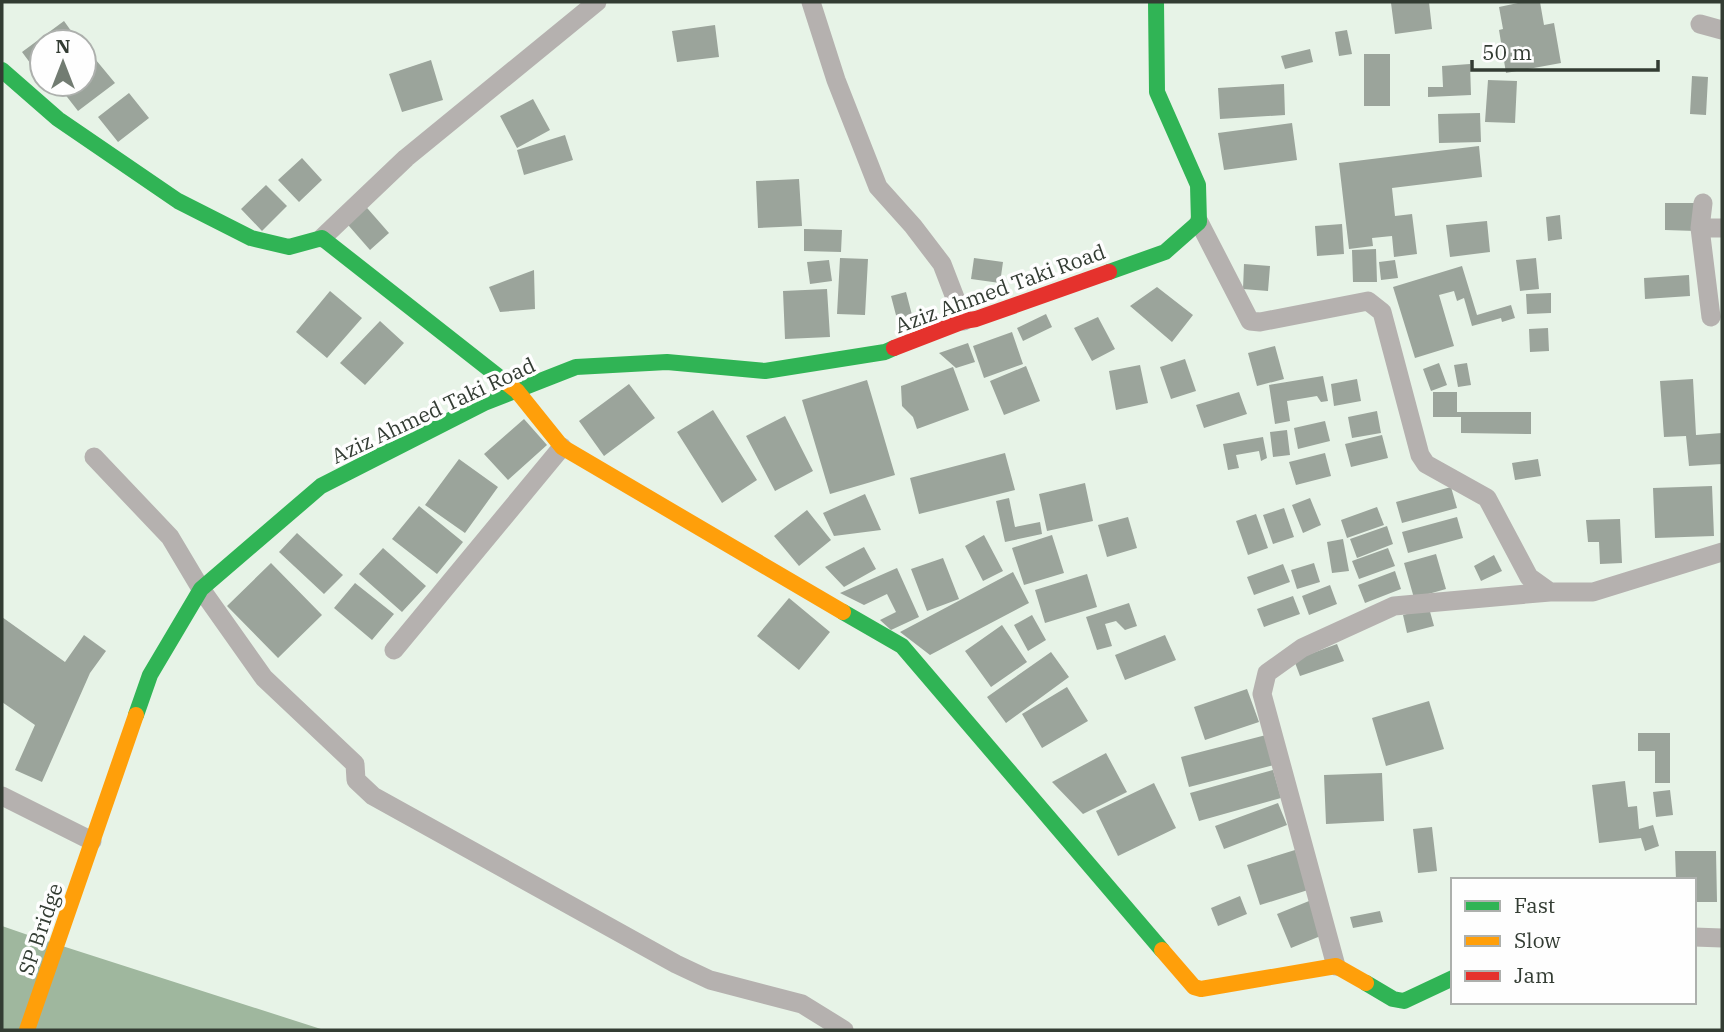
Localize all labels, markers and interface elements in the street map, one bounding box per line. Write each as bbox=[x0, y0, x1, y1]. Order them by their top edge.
north arrow bbox=[28, 28, 98, 98]
scale bar bbox=[1472, 28, 1658, 72]
text: N bbox=[55, 34, 71, 58]
text: 50 m bbox=[1482, 38, 1532, 66]
street label: Aziz Ahmed Taki Road bbox=[891, 237, 1109, 339]
street label: Aziz Ahmed Taki Road bbox=[326, 350, 540, 470]
legend bbox=[1451, 878, 1696, 1004]
street label: SP Bridge bbox=[11, 879, 69, 979]
text: Fast bbox=[1514, 891, 1555, 919]
text: Slow bbox=[1514, 926, 1561, 954]
text: Jam bbox=[1514, 961, 1555, 989]

